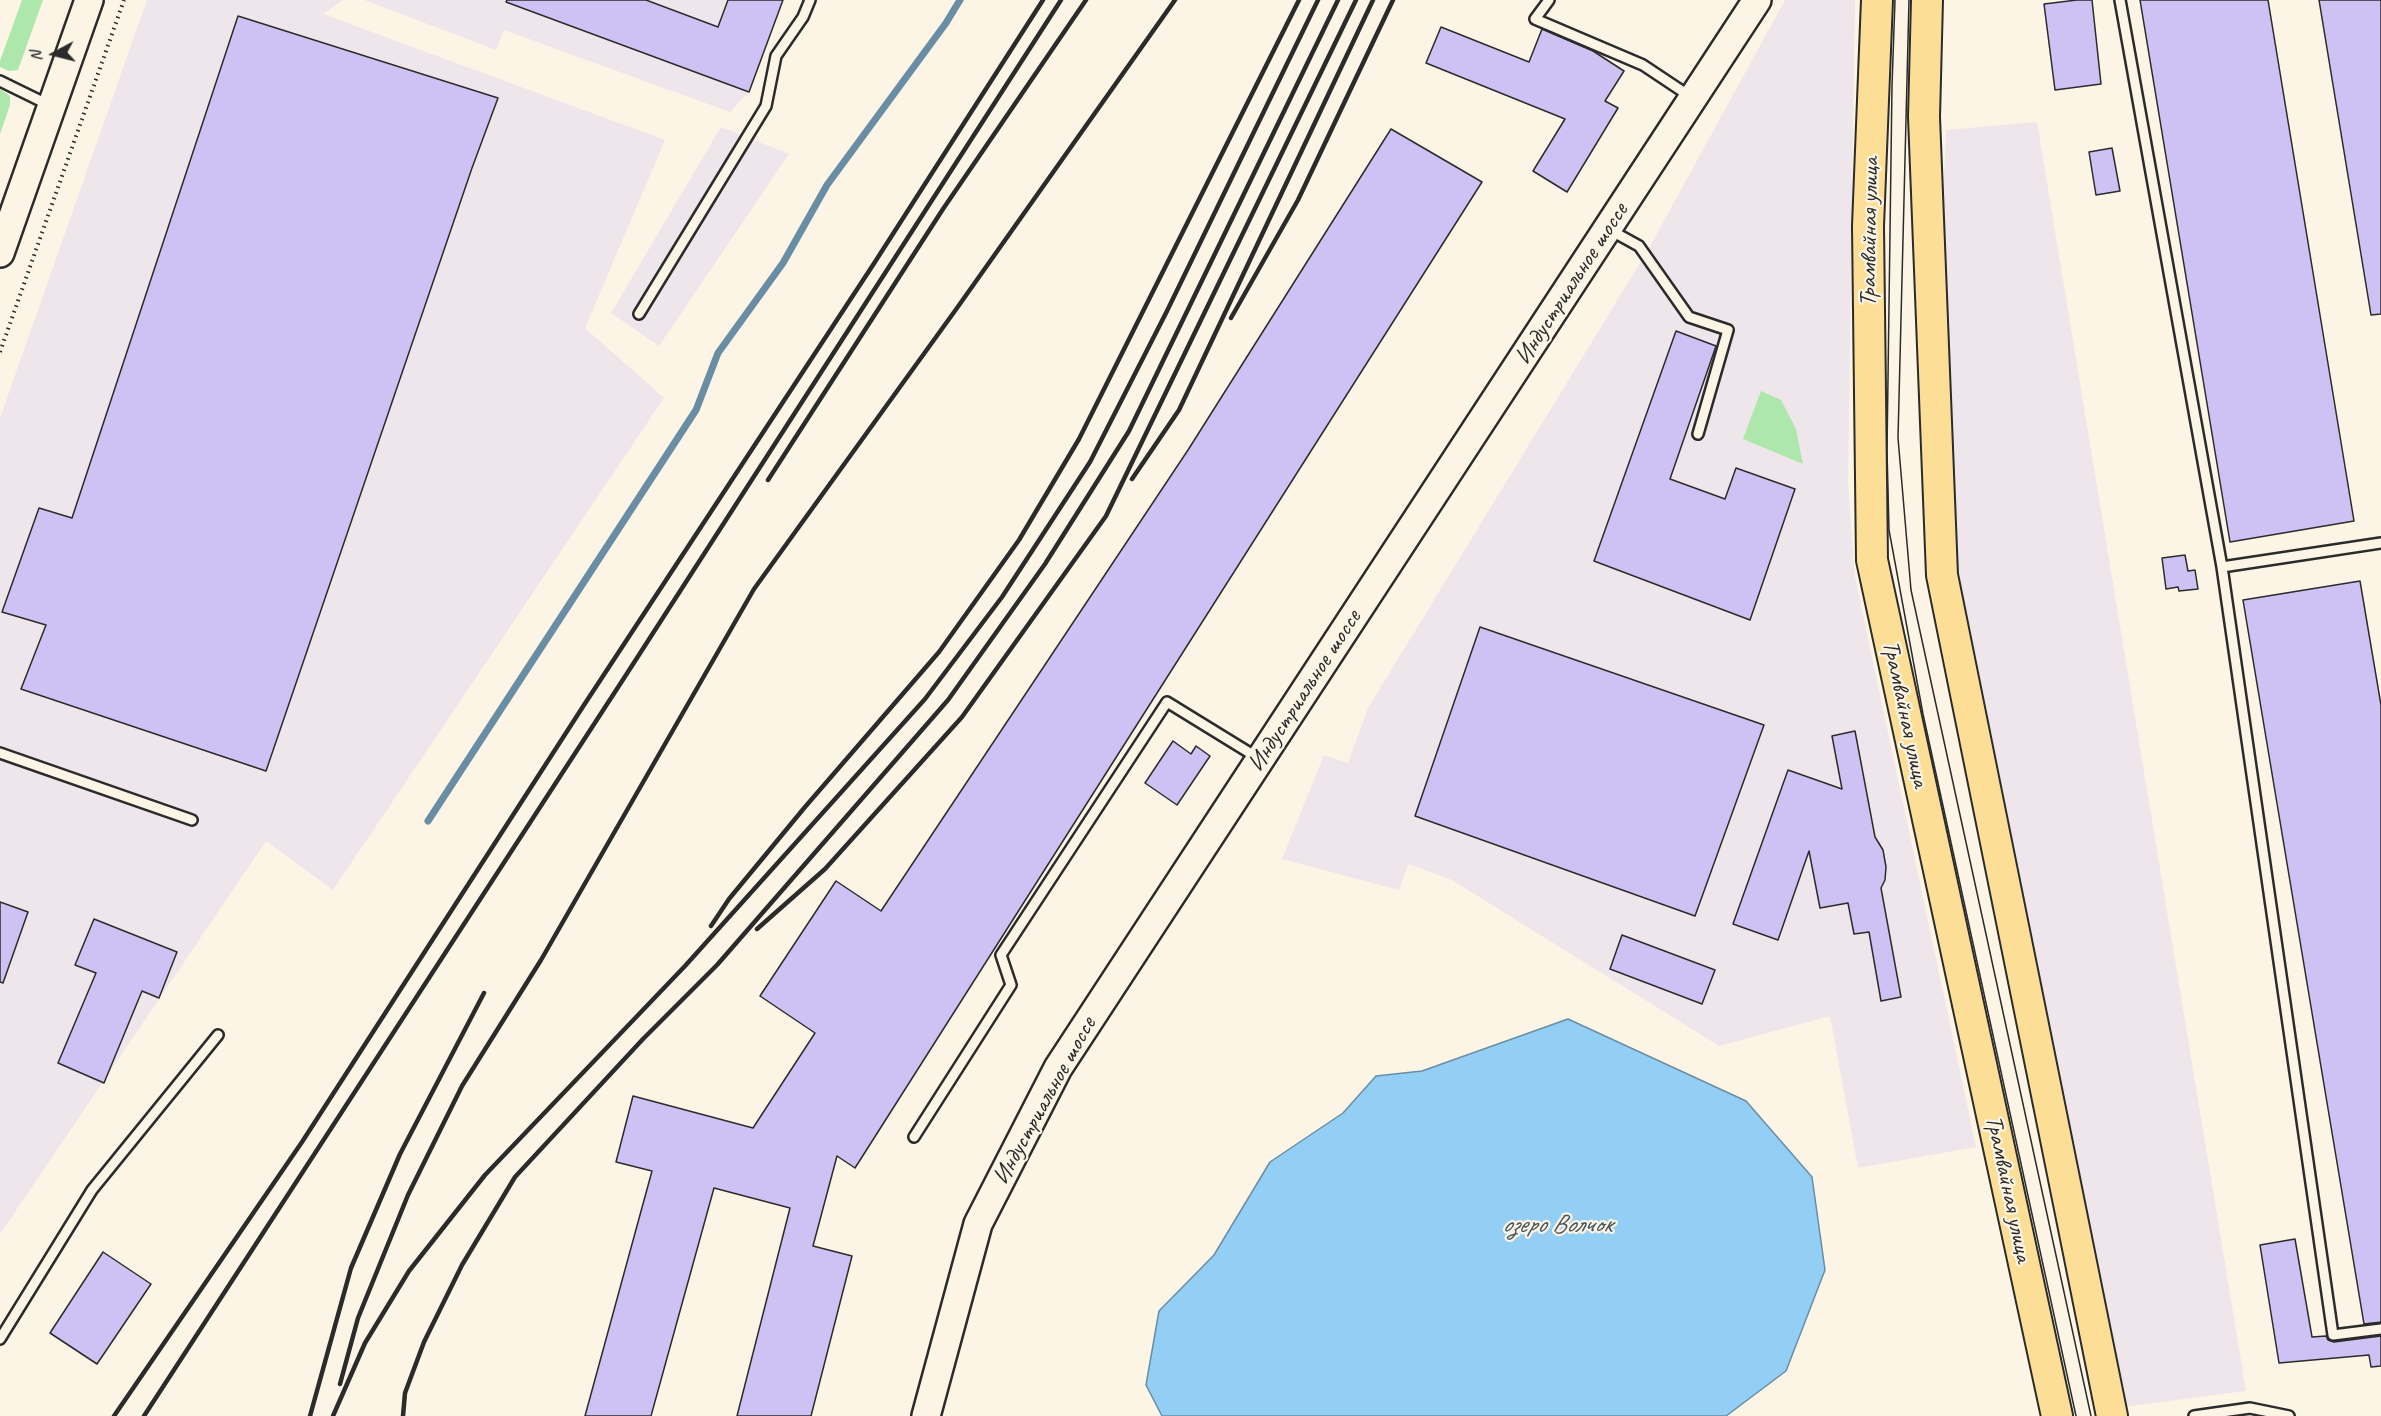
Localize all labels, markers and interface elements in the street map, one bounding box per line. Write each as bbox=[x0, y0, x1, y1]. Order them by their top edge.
north arrow bbox=[24, 24, 84, 84]
text: N bbox=[26, 50, 47, 62]
street label: Трамвайная улица bbox=[1854, 157, 1886, 307]
street label: Индустриальное шоссе bbox=[1509, 198, 1635, 370]
street label: Индустриальное шоссе bbox=[1242, 605, 1368, 777]
street label: Трамвайная улица bbox=[1875, 638, 1935, 790]
street label: Индустриальное шоссе bbox=[987, 1012, 1103, 1190]
street label: Трамвайная улица bbox=[1978, 1113, 2038, 1265]
water label: озеро Волчок bbox=[1502, 1209, 1612, 1241]

